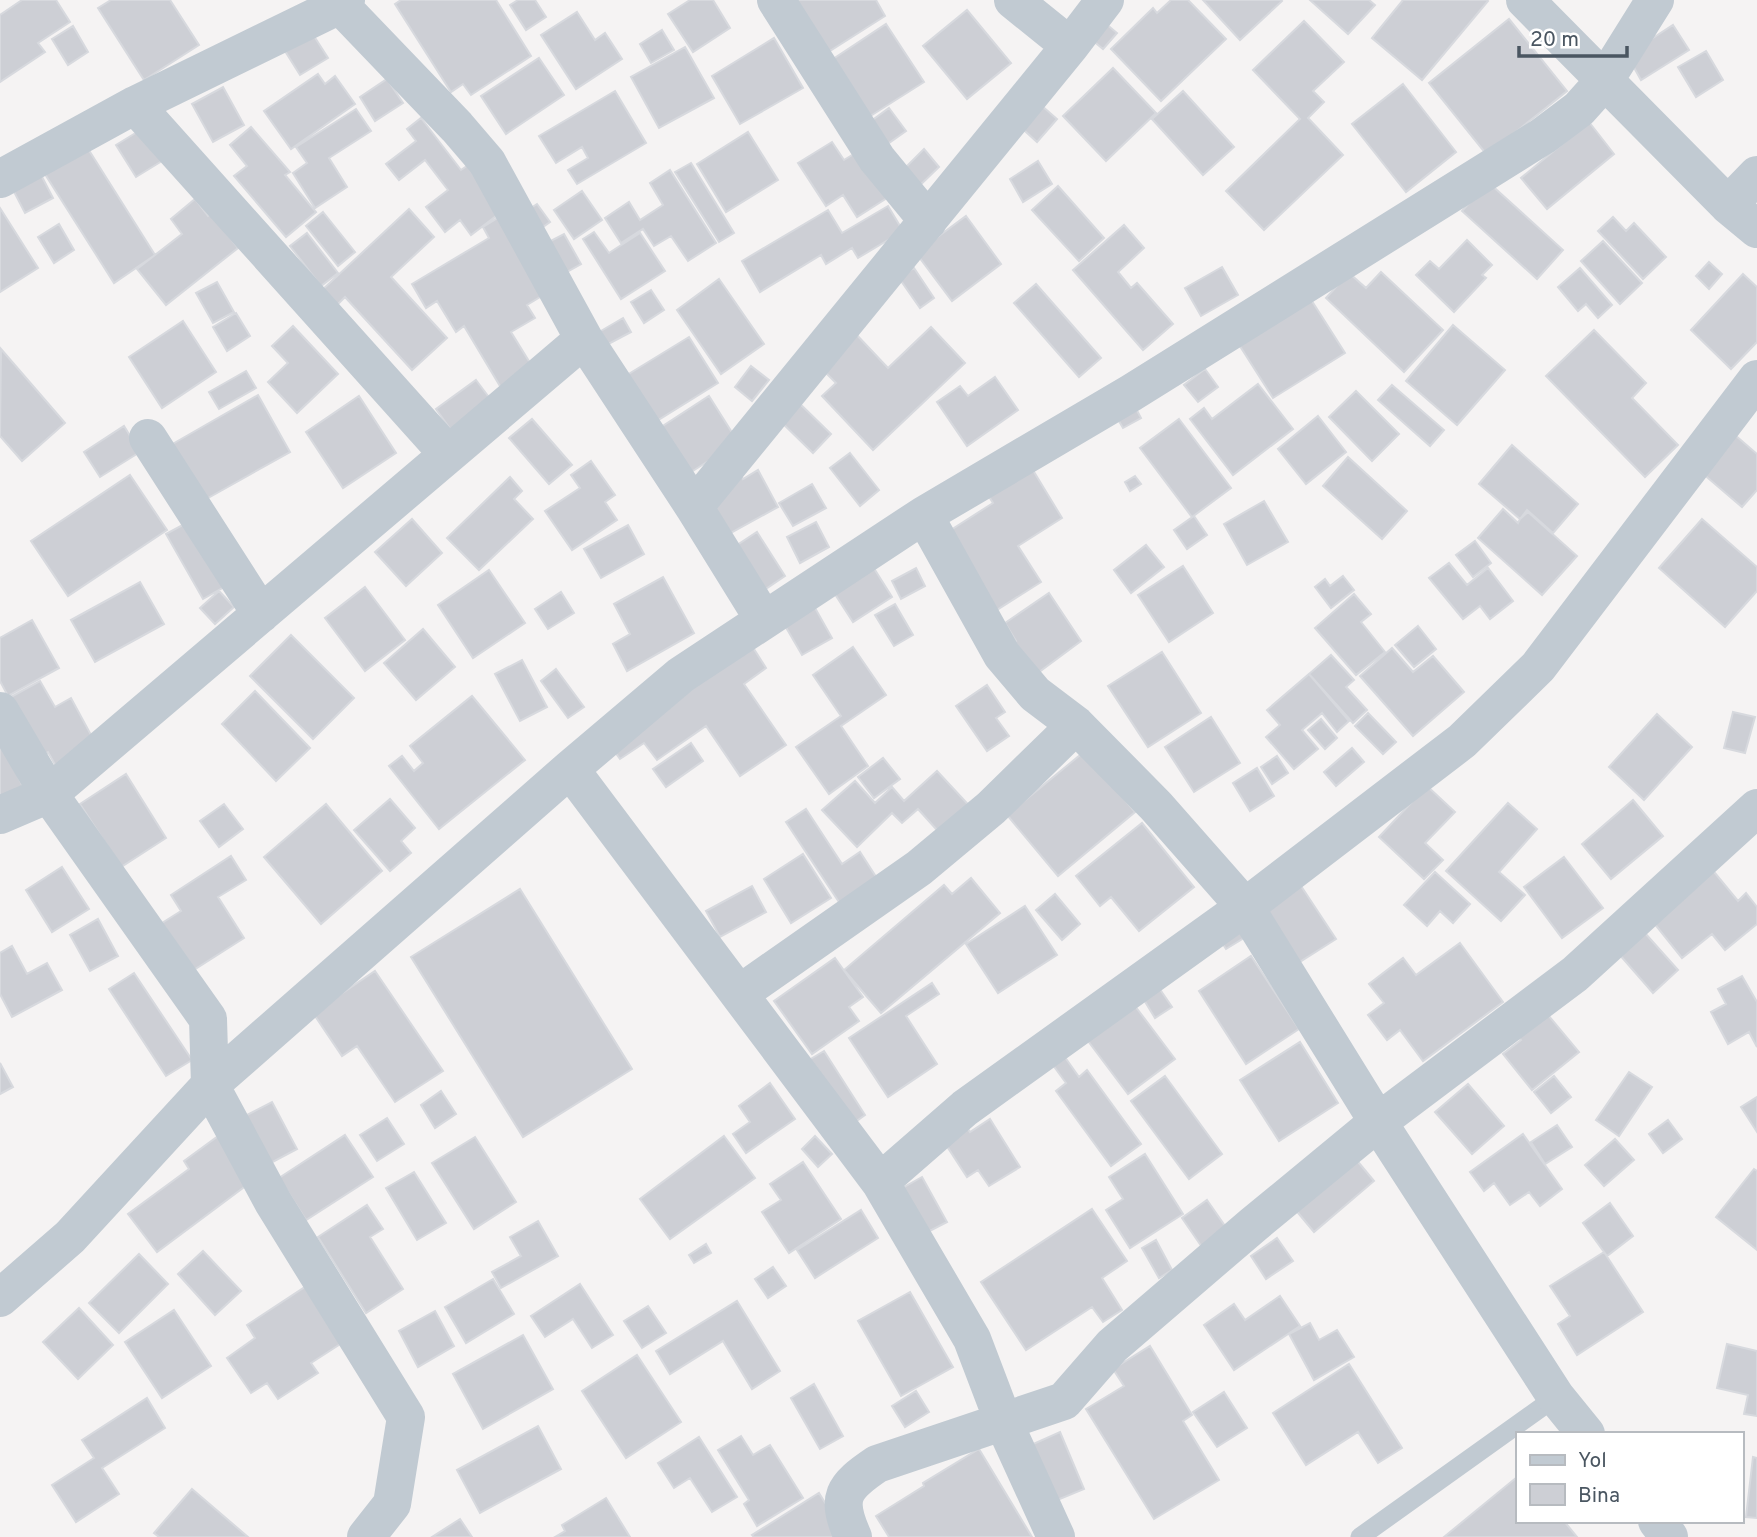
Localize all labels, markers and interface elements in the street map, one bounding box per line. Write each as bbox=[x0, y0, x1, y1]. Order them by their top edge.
scale bar bbox=[1519, 14, 1628, 58]
text: 20 m bbox=[1530, 27, 1579, 54]
legend bbox=[1516, 1432, 1743, 1523]
text: Yol bbox=[1578, 1448, 1607, 1475]
text: Bina bbox=[1578, 1483, 1620, 1510]

